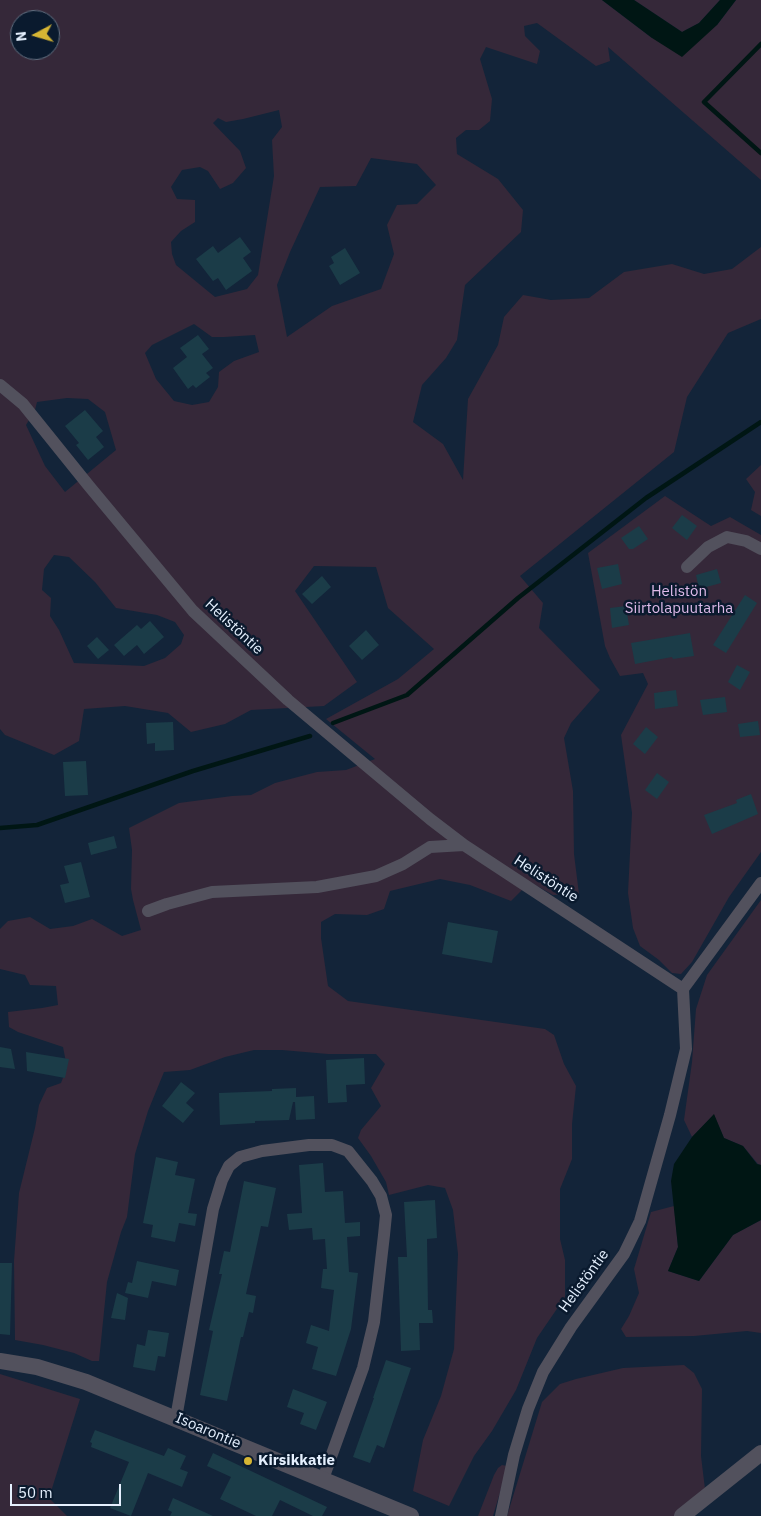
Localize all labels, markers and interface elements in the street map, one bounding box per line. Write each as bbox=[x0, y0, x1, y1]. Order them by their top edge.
north arrow bbox=[10, 10, 60, 60]
text: N bbox=[12, 30, 31, 42]
park label: Helistön Siirtolapuutarha bbox=[625, 583, 733, 618]
street label: Helistöntie bbox=[201, 595, 267, 659]
street label: Helistöntie bbox=[510, 852, 582, 906]
street label: Helistöntie bbox=[555, 1246, 613, 1316]
street label: Isoarontie bbox=[173, 1409, 243, 1453]
place label: Kirsikkatie bbox=[258, 1452, 335, 1470]
marker: Kirsikkatie bbox=[242, 1455, 254, 1467]
scale bar bbox=[12, 1474, 124, 1506]
text: 50 m bbox=[18, 1483, 53, 1502]

